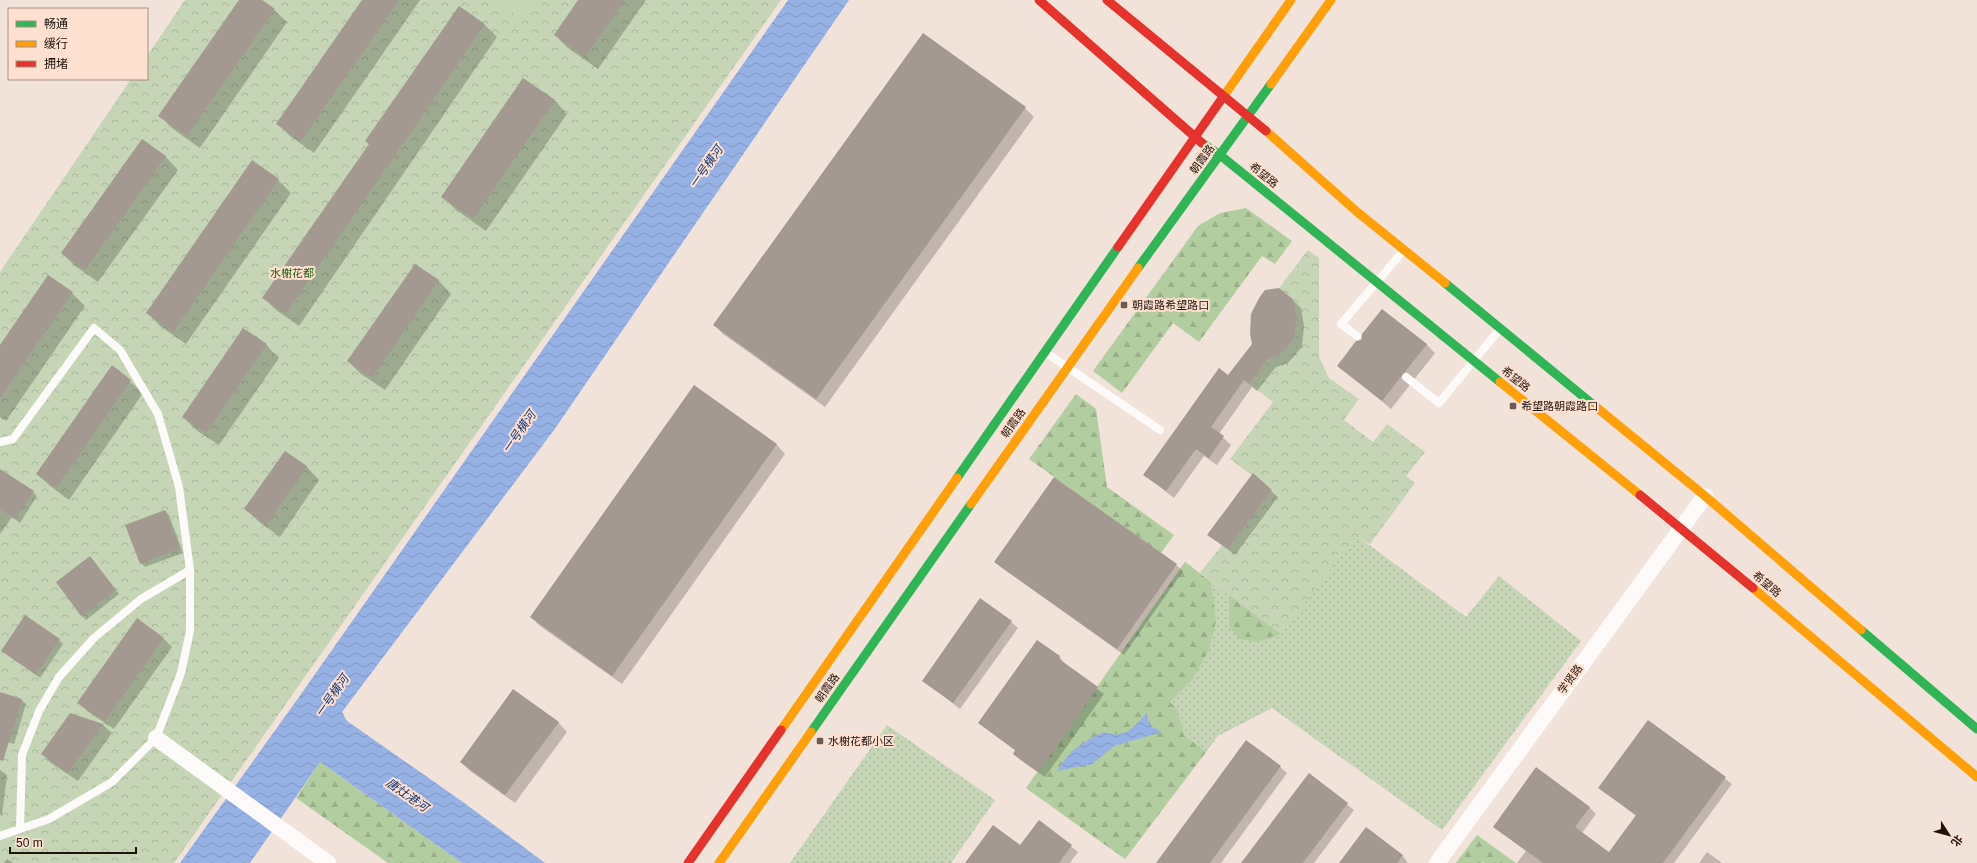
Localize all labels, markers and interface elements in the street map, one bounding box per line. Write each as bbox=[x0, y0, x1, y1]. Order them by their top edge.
legend bbox=[8, 8, 148, 80]
text: 畅通 bbox=[44, 17, 68, 31]
text: 缓行 bbox=[44, 37, 68, 51]
text: 拥堵 bbox=[44, 57, 68, 71]
water label: 一号横河 bbox=[686, 142, 727, 191]
street label: 朝霞路 bbox=[1187, 142, 1217, 176]
street label: 希望路 bbox=[1247, 160, 1281, 190]
park label: 水榭花都 bbox=[270, 267, 314, 279]
place label: 朝霞路希望路口 bbox=[1132, 299, 1209, 311]
marker: 朝霞路希望路口 bbox=[1119, 300, 1129, 310]
street label: 希望路 bbox=[1499, 364, 1533, 394]
place label: 希望路朝霞路口 bbox=[1521, 400, 1598, 412]
marker: 希望路朝霞路口 bbox=[1508, 401, 1518, 411]
street label: 朝霞路 bbox=[999, 406, 1027, 440]
water label: 一号横河 bbox=[499, 407, 540, 456]
street label: 希望路 bbox=[1751, 569, 1783, 599]
street label: 学贤路 bbox=[1555, 662, 1585, 696]
water label: 一号横河 bbox=[312, 671, 353, 720]
street label: 朝霞路 bbox=[813, 671, 841, 705]
place label: 水榭花都小区 bbox=[828, 735, 894, 747]
marker: 水榭花都小区 bbox=[815, 736, 825, 746]
water label: 唐灶港河 bbox=[383, 775, 432, 816]
north arrow bbox=[1929, 815, 1969, 855]
scale bar bbox=[10, 829, 136, 855]
text: 北 bbox=[1949, 833, 1965, 849]
text: 50 m bbox=[16, 836, 43, 850]

